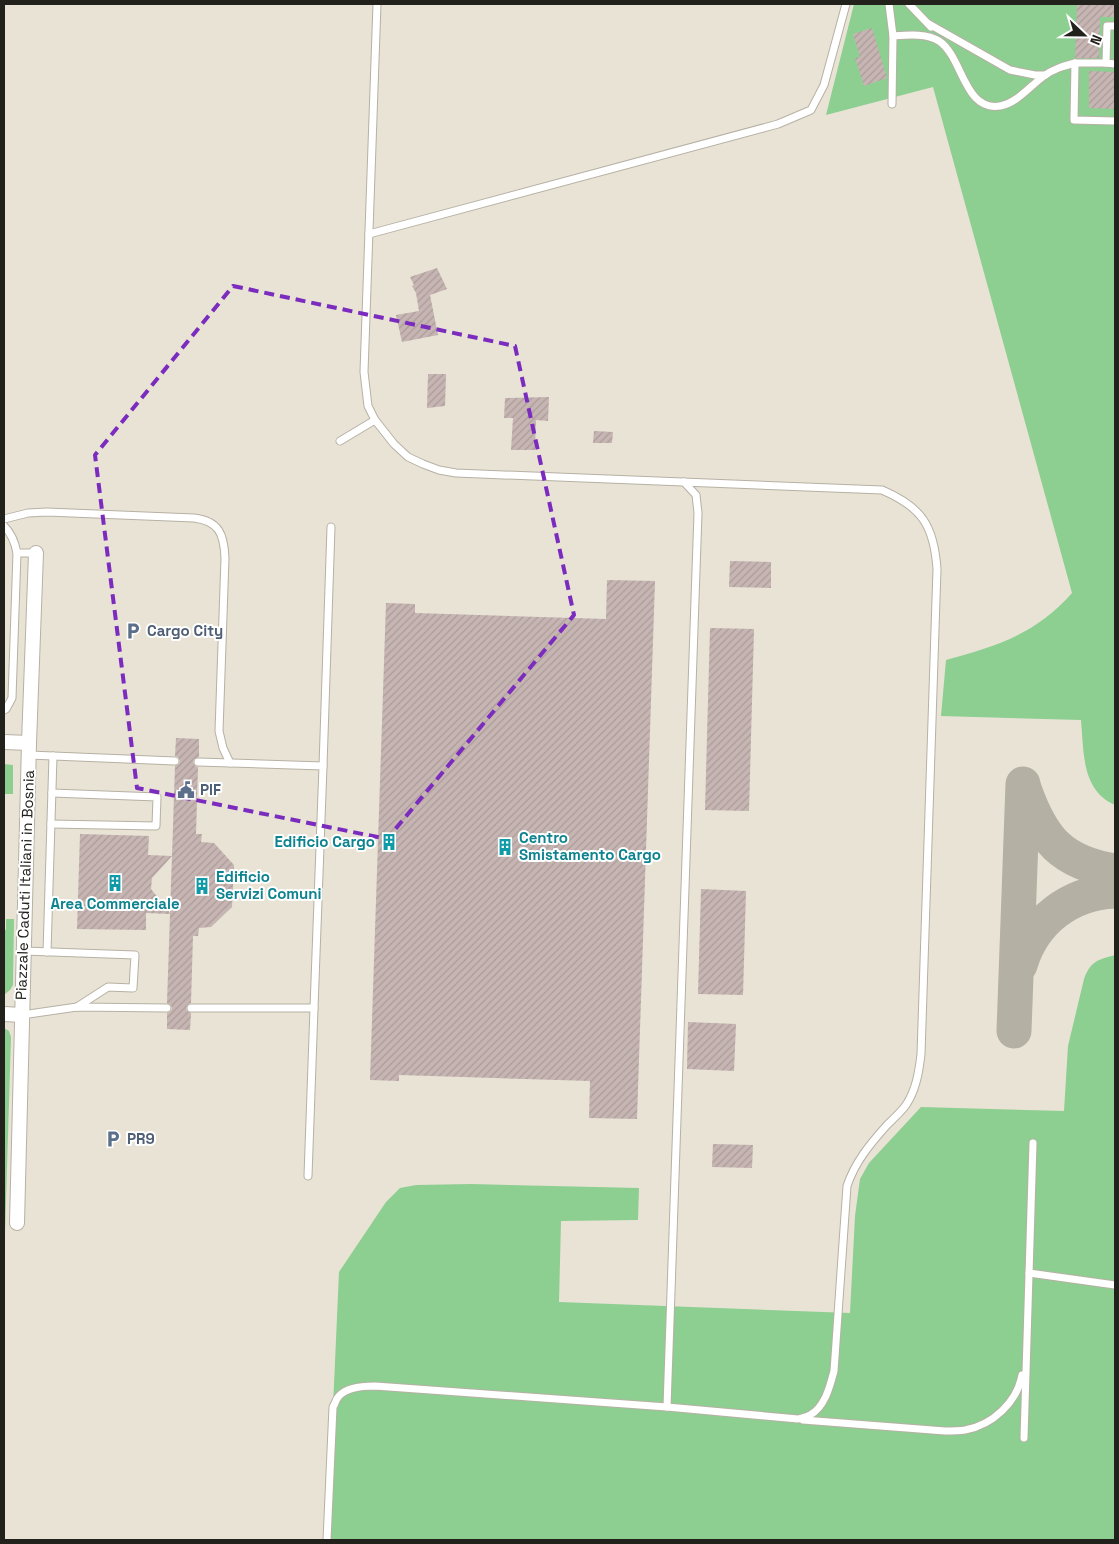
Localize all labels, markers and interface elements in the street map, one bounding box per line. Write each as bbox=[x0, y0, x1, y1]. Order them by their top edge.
north arrow bbox=[1059, 10, 1109, 60]
text: N bbox=[1086, 32, 1106, 48]
parking icon: Cargo City bbox=[123, 621, 143, 641]
place label: Cargo City bbox=[147, 621, 223, 640]
street label: Piazzale Caduti Italiani in Bosnia bbox=[11, 769, 38, 1000]
public building icon: PIF bbox=[176, 780, 196, 800]
place label: PIF bbox=[200, 780, 221, 799]
place label: Centro Smistamento Cargo bbox=[519, 828, 661, 864]
place label: Edificio Cargo bbox=[274, 832, 375, 851]
building icon: Edificio Cargo bbox=[379, 832, 399, 852]
building icon: Centro Smistamento Cargo bbox=[495, 837, 515, 857]
place label: Edificio Servizi Comuni bbox=[216, 867, 321, 903]
building icon: Area Commerciale bbox=[105, 873, 125, 893]
building icon: Edificio Servizi Comuni bbox=[192, 876, 212, 896]
place label: Area Commerciale bbox=[50, 894, 180, 913]
parking icon: PR9 bbox=[103, 1129, 123, 1149]
place label: PR9 bbox=[127, 1129, 155, 1148]

